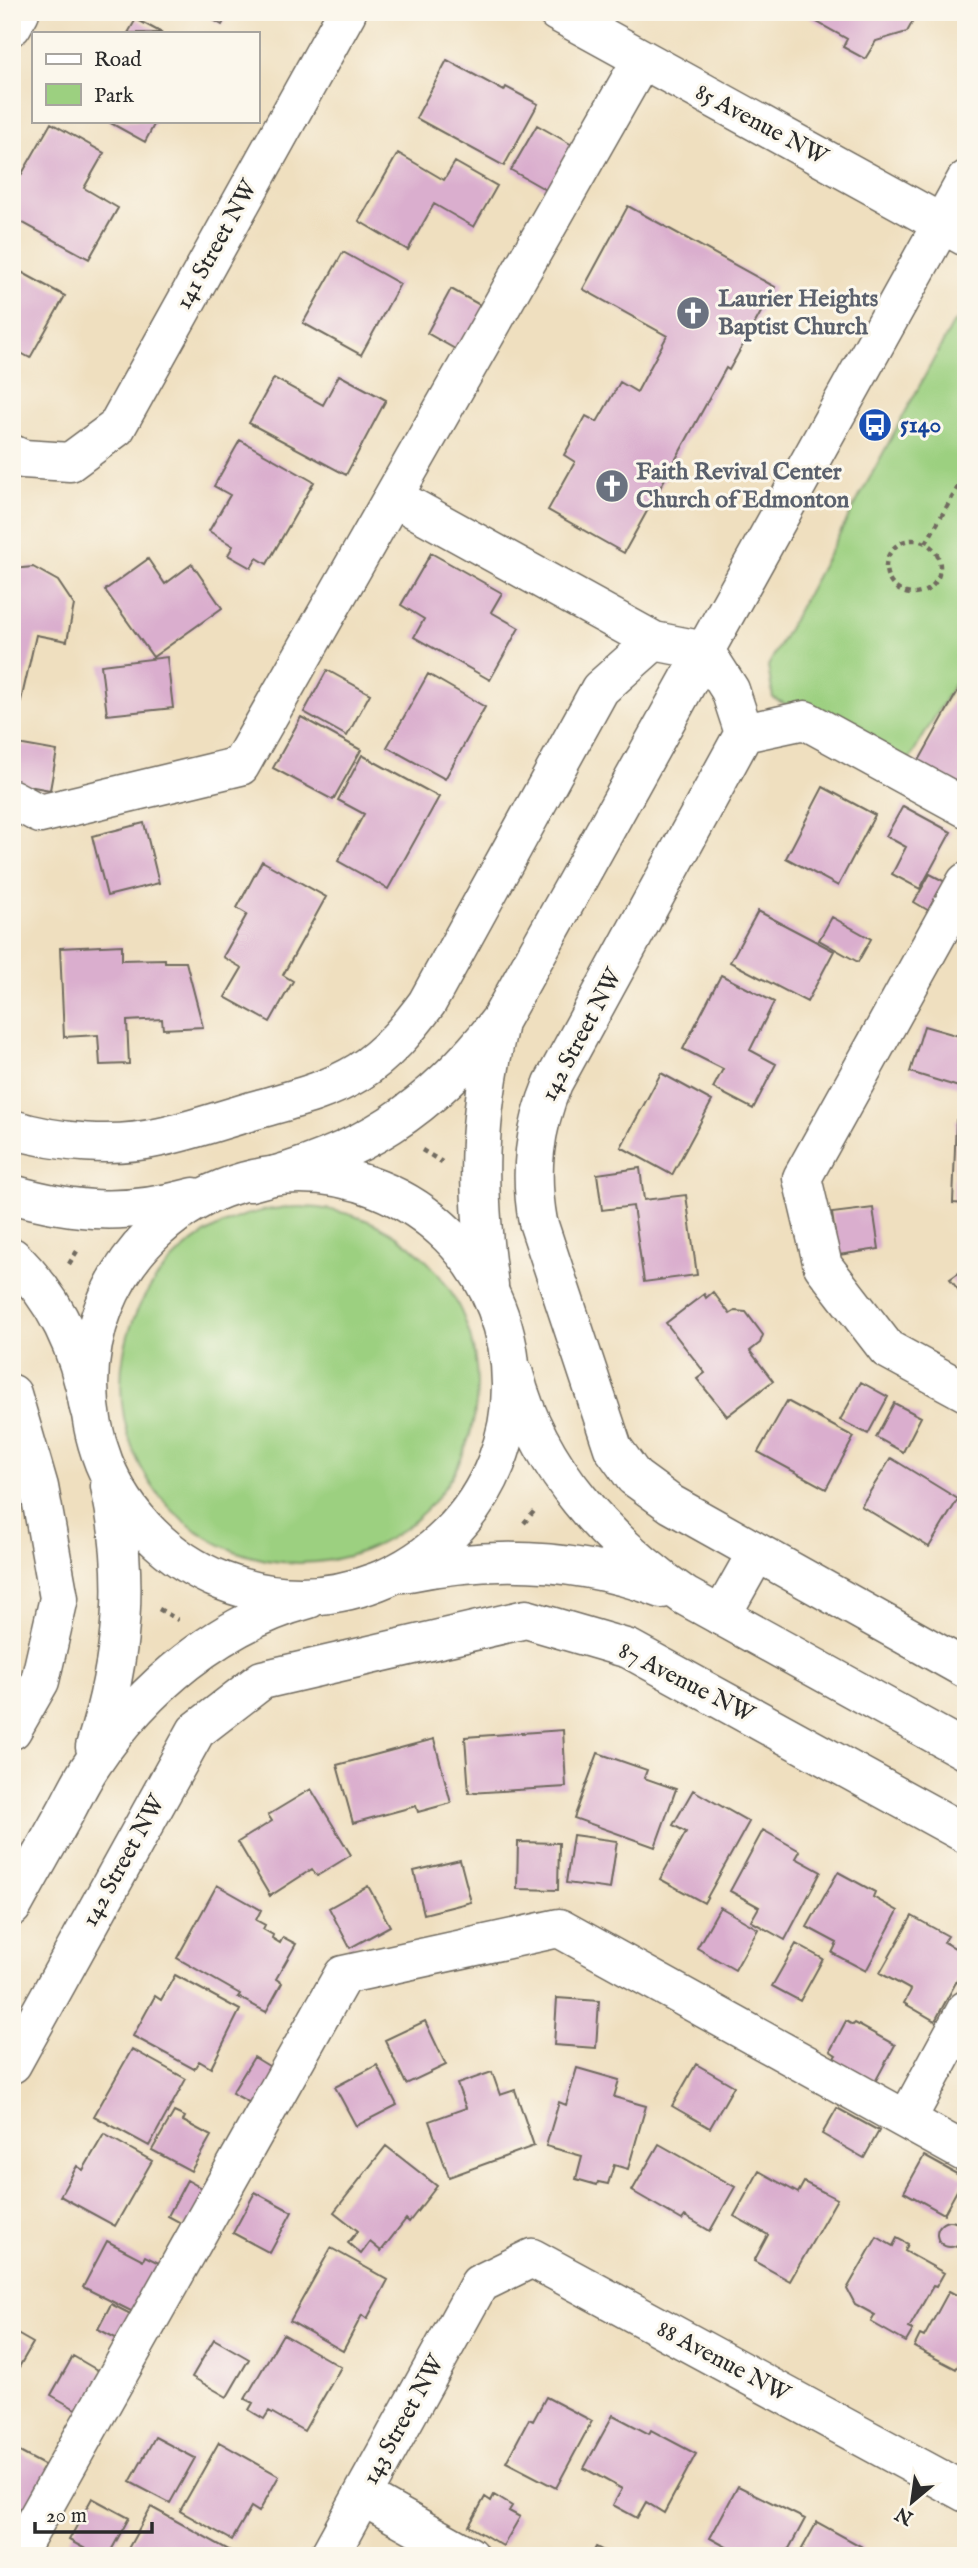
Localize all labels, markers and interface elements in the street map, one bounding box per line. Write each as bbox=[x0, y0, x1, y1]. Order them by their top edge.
legend bbox=[32, 32, 259, 122]
text: Road bbox=[94, 47, 142, 74]
street label: 85 Avenue NW bbox=[689, 77, 834, 173]
text: Park bbox=[94, 83, 135, 110]
street label: 141 Street NW bbox=[169, 174, 266, 315]
place label: Laurier Heights Baptist Church bbox=[718, 284, 879, 343]
church icon: Laurier Heights Baptist Church bbox=[674, 294, 712, 332]
bus stop icon: 5140 bbox=[856, 406, 894, 444]
place label: 5140 bbox=[900, 410, 941, 441]
place label: Faith Revival Center Church of Edmonton bbox=[636, 457, 850, 516]
church icon: Faith Revival Center Church of Edmonton bbox=[593, 467, 631, 505]
street label: 142 Street NW bbox=[534, 962, 630, 1107]
street label: 87 Avenue NW bbox=[613, 1636, 760, 1731]
street label: 142 Street NW bbox=[75, 1789, 173, 1932]
street label: 88 Avenue NW bbox=[651, 2314, 796, 2411]
street label: 143 Street NW bbox=[356, 2349, 453, 2490]
north arrow bbox=[876, 2466, 946, 2536]
scale bar bbox=[35, 2491, 152, 2535]
text: N bbox=[891, 2500, 919, 2530]
text: 20 m bbox=[46, 2503, 87, 2530]

